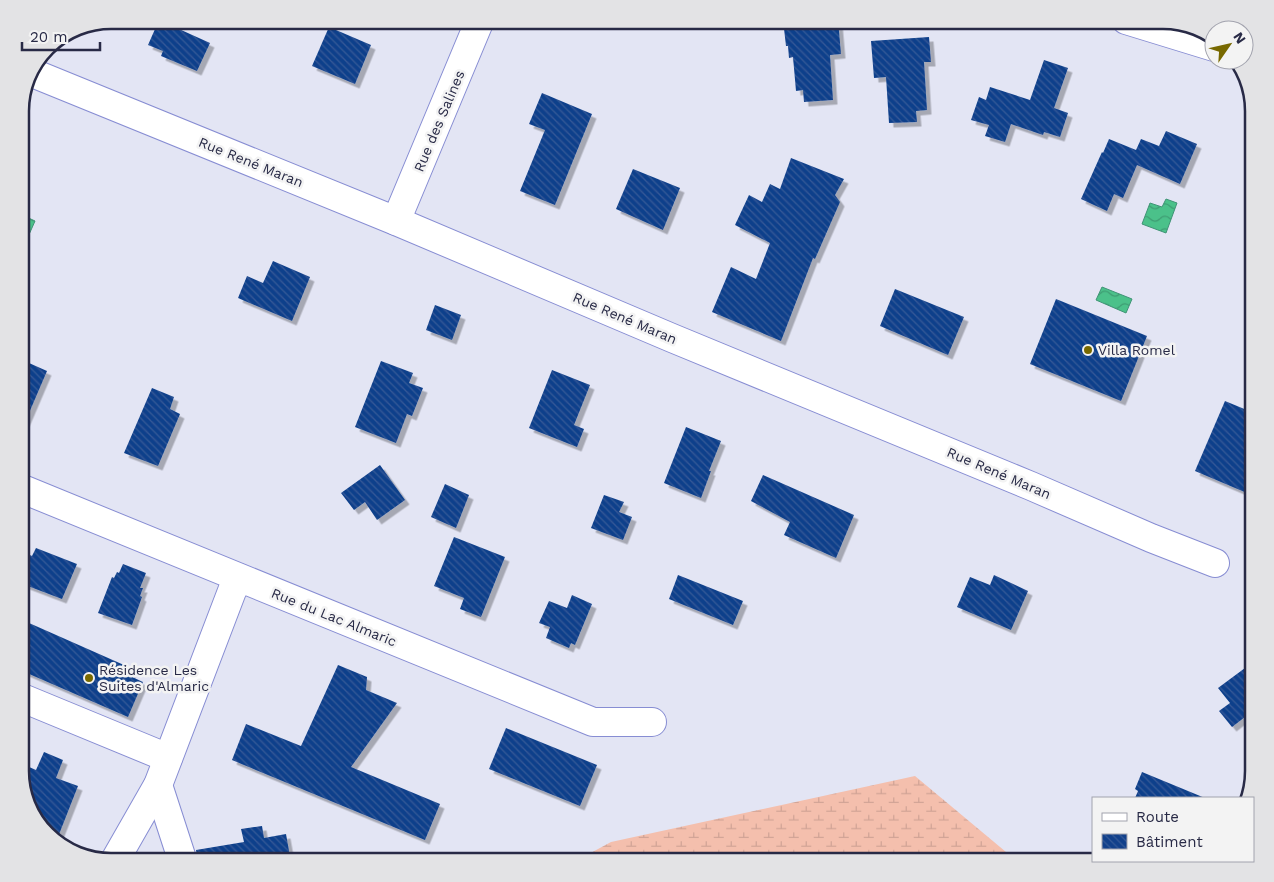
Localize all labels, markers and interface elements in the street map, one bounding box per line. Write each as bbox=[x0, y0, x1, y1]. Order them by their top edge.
scale bar bbox=[22, 20, 100, 52]
north arrow bbox=[1204, 20, 1254, 70]
text: 20 m bbox=[30, 28, 68, 46]
text: N bbox=[1230, 29, 1249, 47]
street label: Rue des Salines bbox=[410, 68, 468, 174]
street label: Rue René Maran bbox=[196, 134, 306, 190]
street label: Rue René Maran bbox=[571, 289, 679, 347]
place label: Villa Romel bbox=[1098, 342, 1176, 358]
marker: Villa Romel bbox=[1082, 344, 1094, 356]
street label: Rue René Maran bbox=[945, 444, 1053, 502]
street label: Rue du Lac Almaric bbox=[269, 585, 399, 649]
place label: Résidence Les Suites d'Almaric bbox=[99, 662, 209, 694]
marker: Résidence Les Suites d'Almaric bbox=[83, 672, 95, 684]
legend bbox=[1092, 797, 1254, 862]
text: Route bbox=[1136, 808, 1179, 826]
text: Bâtiment bbox=[1136, 833, 1203, 851]

